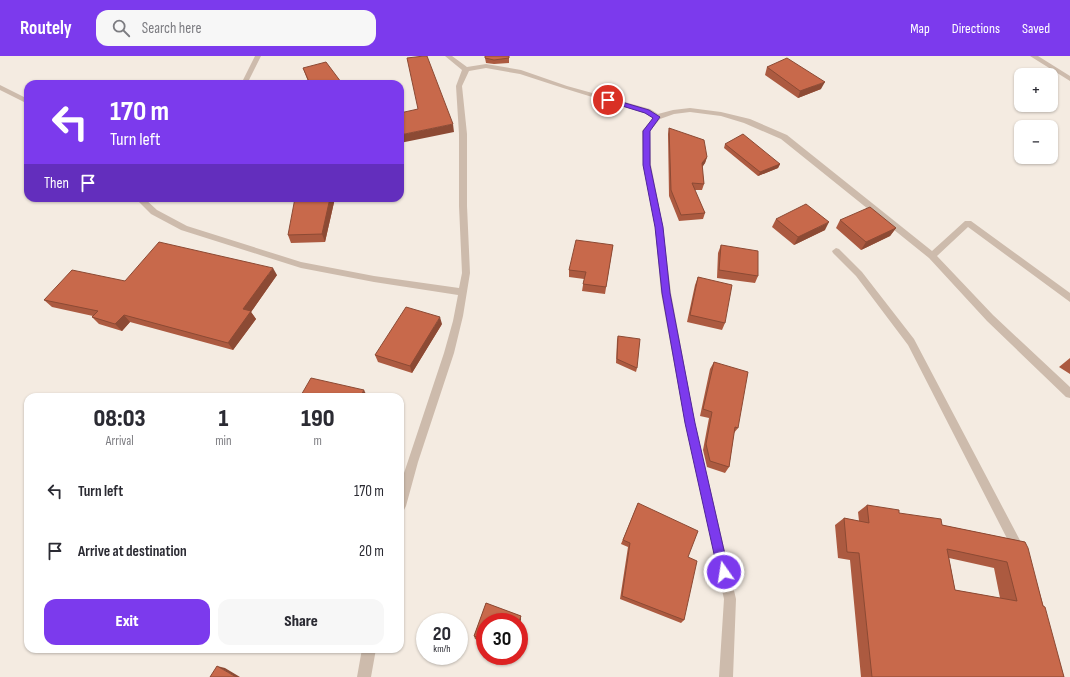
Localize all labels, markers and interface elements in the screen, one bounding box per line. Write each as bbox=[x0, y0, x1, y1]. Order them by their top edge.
search box bbox=[96, 10, 376, 46]
text: Routely bbox=[20, 17, 72, 40]
icon: search bbox=[110, 17, 132, 39]
text: Search here bbox=[142, 19, 201, 38]
text: Map bbox=[910, 20, 930, 37]
text: Directions bbox=[952, 20, 1000, 37]
text: Saved bbox=[1022, 20, 1050, 37]
map controls bbox=[1014, 68, 1058, 164]
button: + bbox=[1014, 68, 1058, 112]
pin bbox=[591, 83, 625, 117]
icon: arrive bbox=[597, 89, 619, 111]
text: 170 m bbox=[110, 95, 169, 128]
icon: left bbox=[44, 96, 96, 148]
button: − bbox=[1014, 120, 1058, 164]
text: Turn left bbox=[110, 129, 161, 150]
icon: arrive bbox=[77, 172, 99, 194]
text: Then bbox=[44, 174, 69, 193]
text: 08:03 bbox=[94, 404, 146, 433]
text: 1 bbox=[218, 404, 228, 433]
text: 190 bbox=[301, 404, 334, 433]
text: Arrival bbox=[106, 433, 134, 449]
text: min bbox=[215, 433, 232, 449]
text: m bbox=[314, 433, 322, 449]
icon: left bbox=[44, 480, 66, 502]
text: Turn left bbox=[78, 482, 123, 501]
text: 170 m bbox=[354, 482, 384, 501]
icon: arrive bbox=[44, 540, 66, 562]
text: Arrive at destination bbox=[78, 542, 187, 561]
text: 20 m bbox=[359, 542, 384, 561]
position arrow bbox=[703, 551, 745, 593]
button: Exit bbox=[44, 599, 210, 645]
button: Share bbox=[218, 599, 384, 645]
speed limit sign: 30 bbox=[476, 613, 528, 665]
text: 20 bbox=[433, 622, 451, 646]
text: km/h bbox=[433, 643, 451, 655]

